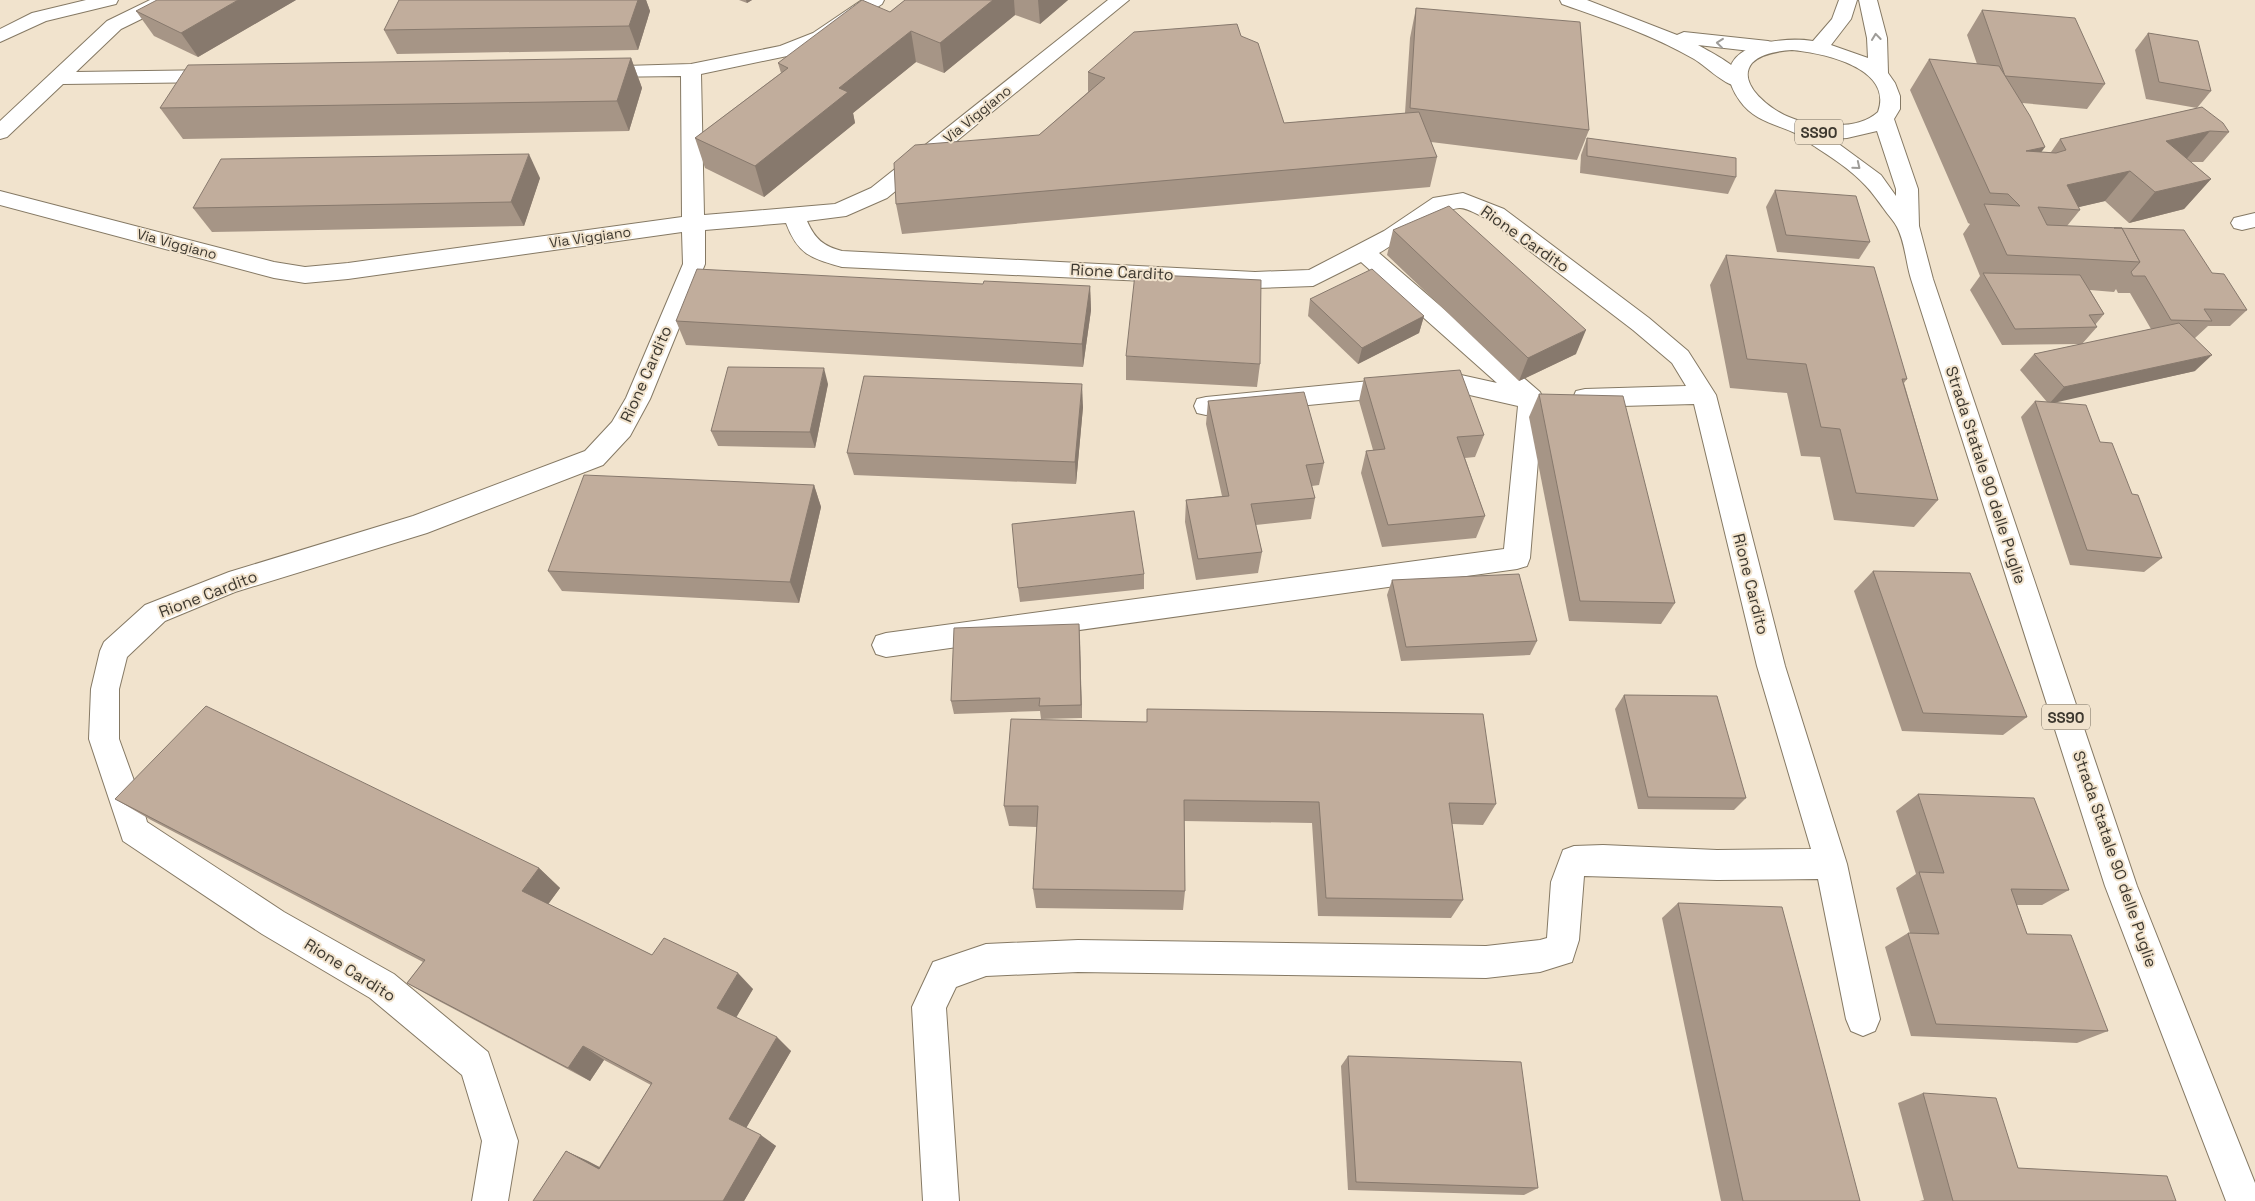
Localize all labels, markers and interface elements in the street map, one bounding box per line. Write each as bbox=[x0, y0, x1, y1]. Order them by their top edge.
one-way arrow bbox=[1871, 33, 1882, 41]
one-way arrow bbox=[1716, 38, 1724, 49]
street label: Via Viggiano bbox=[939, 81, 1015, 147]
road number: SS90 bbox=[1795, 120, 1843, 144]
one-way arrow bbox=[1851, 161, 1860, 169]
street label: Rione Cardito bbox=[1477, 201, 1573, 277]
street label: Via Viggiano bbox=[548, 222, 632, 252]
street label: Via Viggiano bbox=[135, 225, 219, 263]
street label: Rione Cardito bbox=[1070, 259, 1174, 285]
street label: Rione Cardito bbox=[615, 322, 677, 426]
street label: Strada Statale 90 delle Puglie bbox=[1941, 363, 2031, 587]
street label: Rione Cardito bbox=[1728, 531, 1774, 637]
street label: Rione Cardito bbox=[156, 566, 260, 622]
road number: SS90 bbox=[2042, 704, 2090, 730]
street label: Strada Statale 90 delle Puglie bbox=[2068, 748, 2162, 970]
street label: Rione Cardito bbox=[300, 934, 400, 1006]

